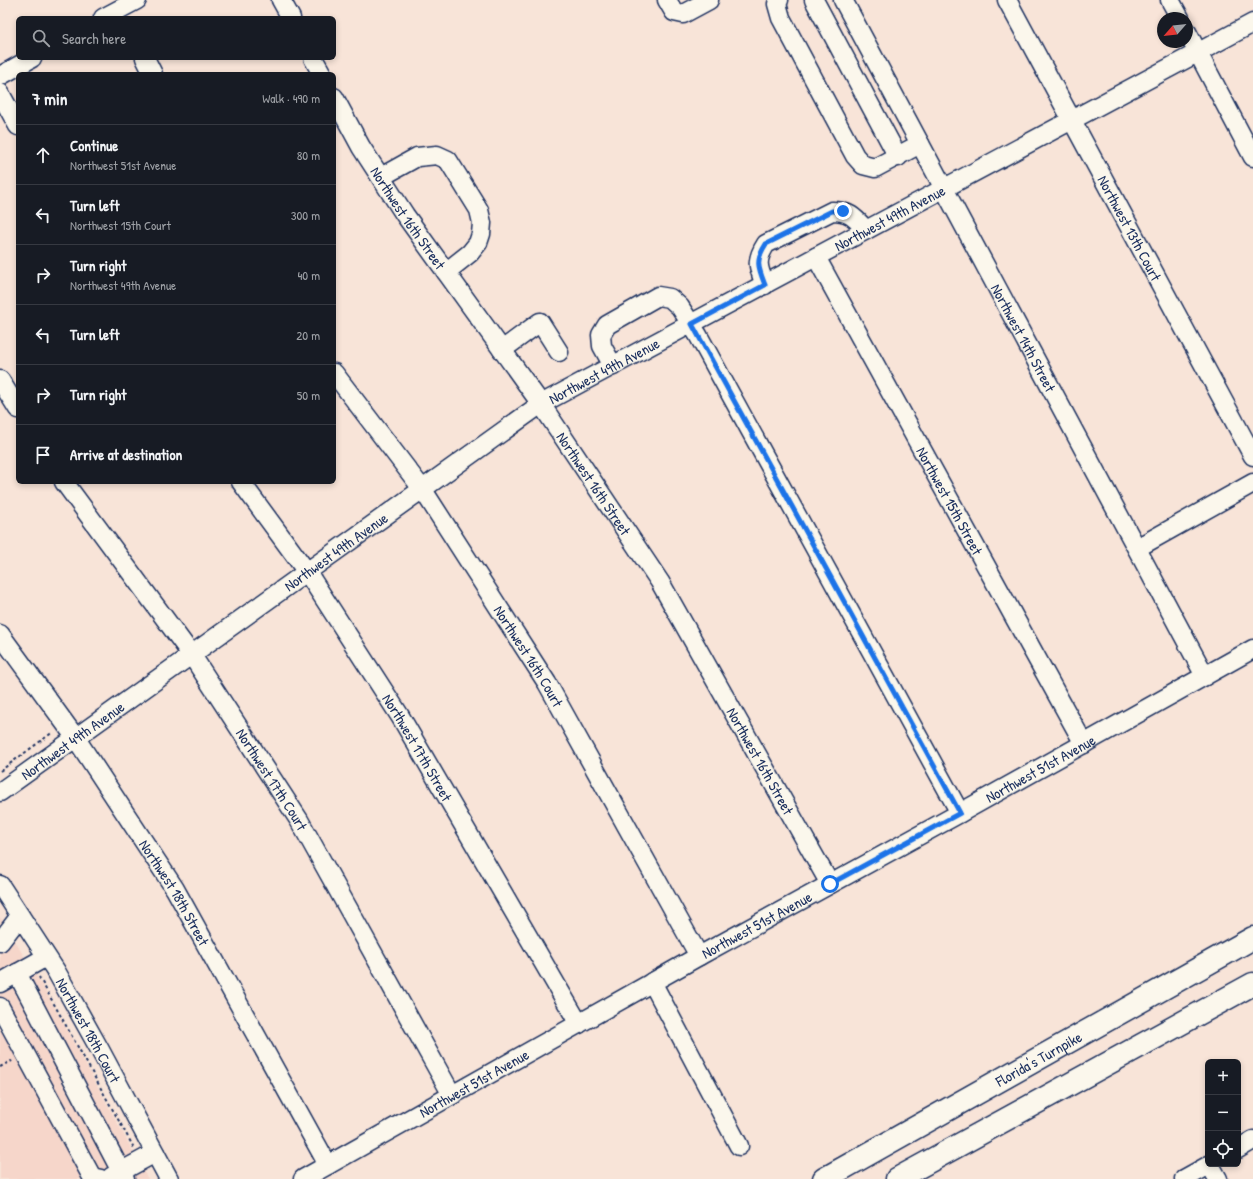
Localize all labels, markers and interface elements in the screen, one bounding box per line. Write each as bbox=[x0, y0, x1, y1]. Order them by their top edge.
north arrow bbox=[1157, 12, 1193, 48]
search box bbox=[16, 16, 336, 60]
icon: search bbox=[30, 27, 52, 49]
text: Search here bbox=[62, 28, 126, 49]
text: 7 min bbox=[32, 87, 67, 110]
text: Walk · 490 m bbox=[262, 89, 320, 107]
text: Continue bbox=[70, 135, 118, 156]
icon: ahead bbox=[32, 144, 54, 166]
text: 80 m bbox=[297, 146, 320, 164]
text: Northwest 51st Avenue bbox=[70, 156, 176, 174]
street label: Northwest 16th Street bbox=[366, 162, 451, 274]
street label: Northwest 13th Court bbox=[1093, 171, 1167, 285]
street label: Northwest 49th Avenue bbox=[830, 179, 949, 256]
text: Turn left bbox=[70, 195, 120, 216]
route end bbox=[834, 202, 852, 220]
icon: left bbox=[32, 204, 54, 226]
text: 300 m bbox=[291, 206, 320, 224]
text: Northwest 15th Court bbox=[70, 216, 171, 234]
text: Turn right bbox=[70, 255, 126, 276]
icon: right bbox=[32, 264, 54, 286]
text: 40 m bbox=[297, 266, 320, 284]
text: Northwest 49th Avenue bbox=[70, 276, 176, 294]
street label: Northwest 14th Street bbox=[986, 280, 1062, 396]
icon: left bbox=[32, 324, 54, 346]
text: Turn left bbox=[70, 324, 120, 345]
text: 20 m bbox=[296, 326, 320, 344]
street label: Northwest 49th Avenue bbox=[545, 332, 663, 409]
icon: right bbox=[32, 384, 54, 406]
text: Turn right bbox=[70, 384, 126, 405]
text: 50 m bbox=[297, 386, 320, 404]
street label: Northwest 16th Street bbox=[552, 428, 637, 540]
street label: Northwest 15th Street bbox=[912, 443, 989, 559]
icon: arrive bbox=[32, 444, 54, 466]
text: Arrive at destination bbox=[70, 444, 182, 465]
street label: Northwest 49th Avenue bbox=[280, 507, 392, 596]
street label: Northwest 16th Court bbox=[489, 601, 569, 711]
street label: Northwest 17th Street bbox=[378, 690, 458, 806]
street label: Northwest 49th Avenue bbox=[16, 696, 128, 784]
street label: Northwest 16th Street bbox=[722, 703, 800, 819]
street label: Northwest 17th Court bbox=[231, 724, 313, 835]
street label: Northwest 51st Avenue bbox=[981, 729, 1099, 807]
street label: Northwest 18th Street bbox=[135, 835, 215, 950]
route start bbox=[821, 875, 839, 893]
street label: Northwest 51st Avenue bbox=[698, 886, 815, 963]
street label: Northwest 18th Court bbox=[51, 974, 126, 1087]
street label: Florida's Turnpike bbox=[991, 1026, 1085, 1092]
street label: Northwest 51st Avenue bbox=[415, 1044, 533, 1122]
map controls bbox=[1205, 1059, 1241, 1167]
button: + bbox=[1205, 1059, 1241, 1095]
button: − bbox=[1205, 1095, 1241, 1131]
button: locate bbox=[1205, 1131, 1241, 1167]

